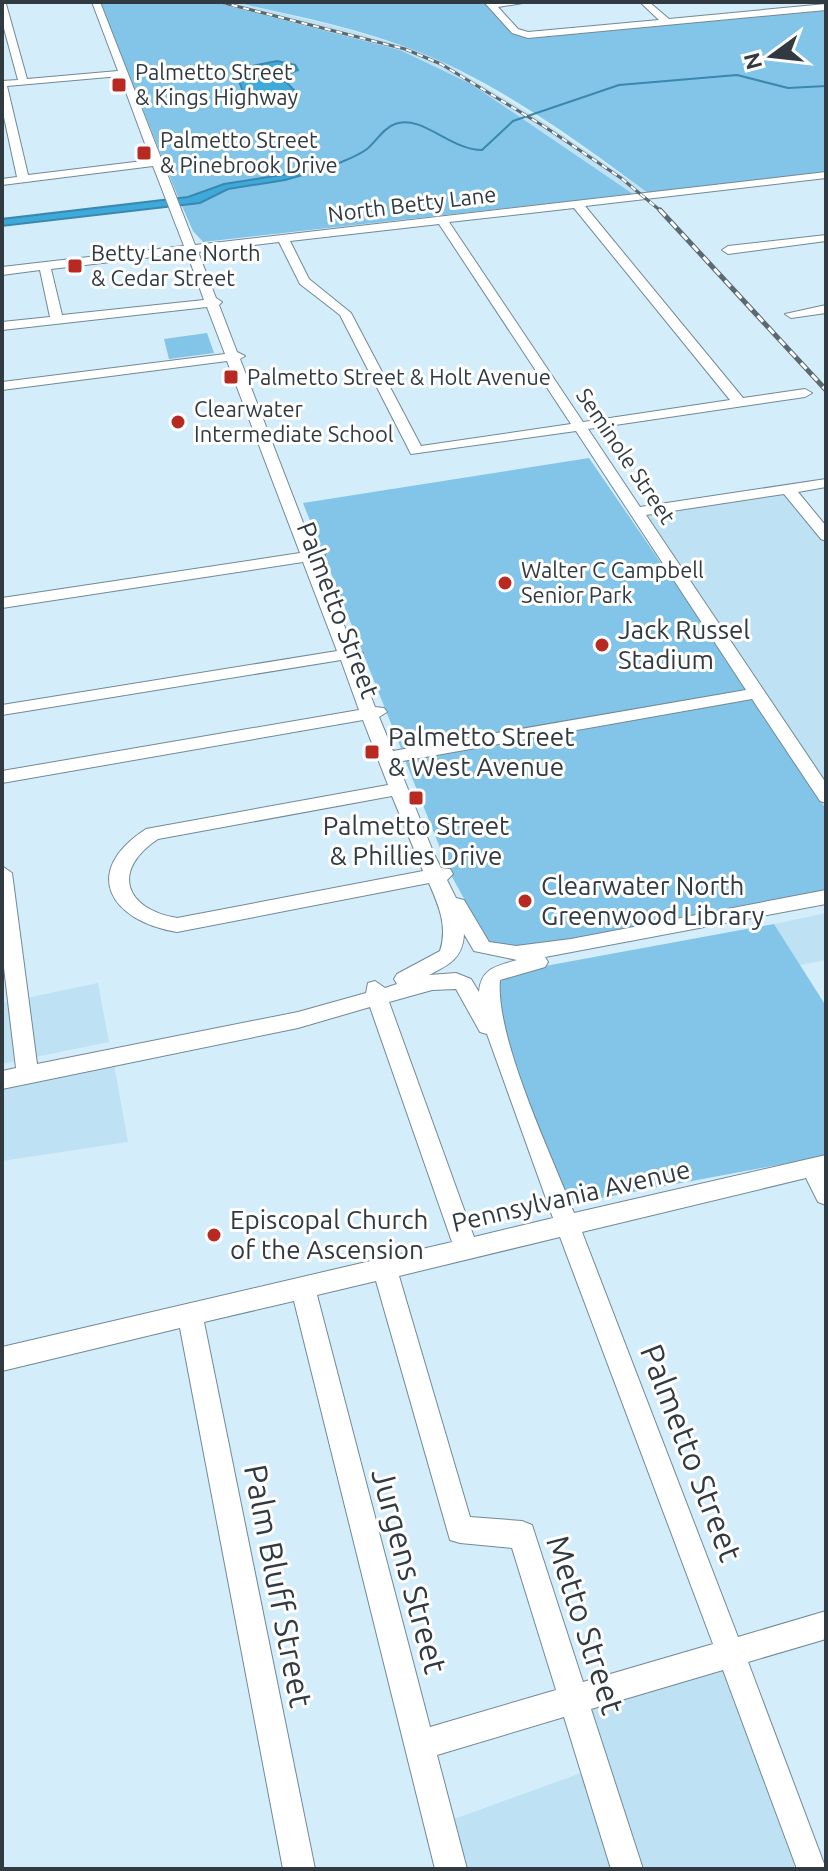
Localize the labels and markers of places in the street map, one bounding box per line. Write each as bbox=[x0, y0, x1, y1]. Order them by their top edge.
place label: Palmetto Street & Kings Highway bbox=[135, 59, 299, 109]
marker: Palmetto Street & Kings Highway bbox=[110, 76, 128, 94]
place label: Palmetto Street & Pinebrook Drive bbox=[160, 127, 338, 177]
marker: Palmetto Street & Pinebrook Drive bbox=[135, 144, 153, 162]
place label: Betty Lane North & Cedar Street bbox=[91, 240, 260, 290]
marker: Betty Lane North & Cedar Street bbox=[66, 257, 84, 275]
place label: Palmetto Street & Holt Avenue bbox=[247, 364, 551, 389]
marker: Palmetto Street & Holt Avenue bbox=[222, 368, 240, 386]
place label: Clearwater Intermediate School bbox=[194, 396, 394, 446]
marker: Clearwater Intermediate School bbox=[169, 413, 187, 431]
place label: Walter C Campbell Senior Park bbox=[521, 557, 704, 607]
marker: Walter C Campbell Senior Park bbox=[496, 574, 514, 592]
place label: Jack Russel Stadium bbox=[618, 615, 750, 674]
marker: Jack Russel Stadium bbox=[593, 636, 611, 654]
place label: Palmetto Street & West Avenue bbox=[388, 722, 574, 781]
marker: Palmetto Street & West Avenue bbox=[363, 743, 381, 761]
marker: Palmetto Street & Phillies Drive bbox=[407, 789, 425, 807]
place label: Palmetto Street & Phillies Drive bbox=[323, 811, 509, 870]
place label: Clearwater North Greenwood Library bbox=[541, 871, 764, 930]
marker: Clearwater North Greenwood Library bbox=[516, 892, 534, 910]
place label: Episcopal Church of the Ascension bbox=[230, 1205, 428, 1264]
marker: Episcopal Church of the Ascension bbox=[205, 1226, 223, 1244]

